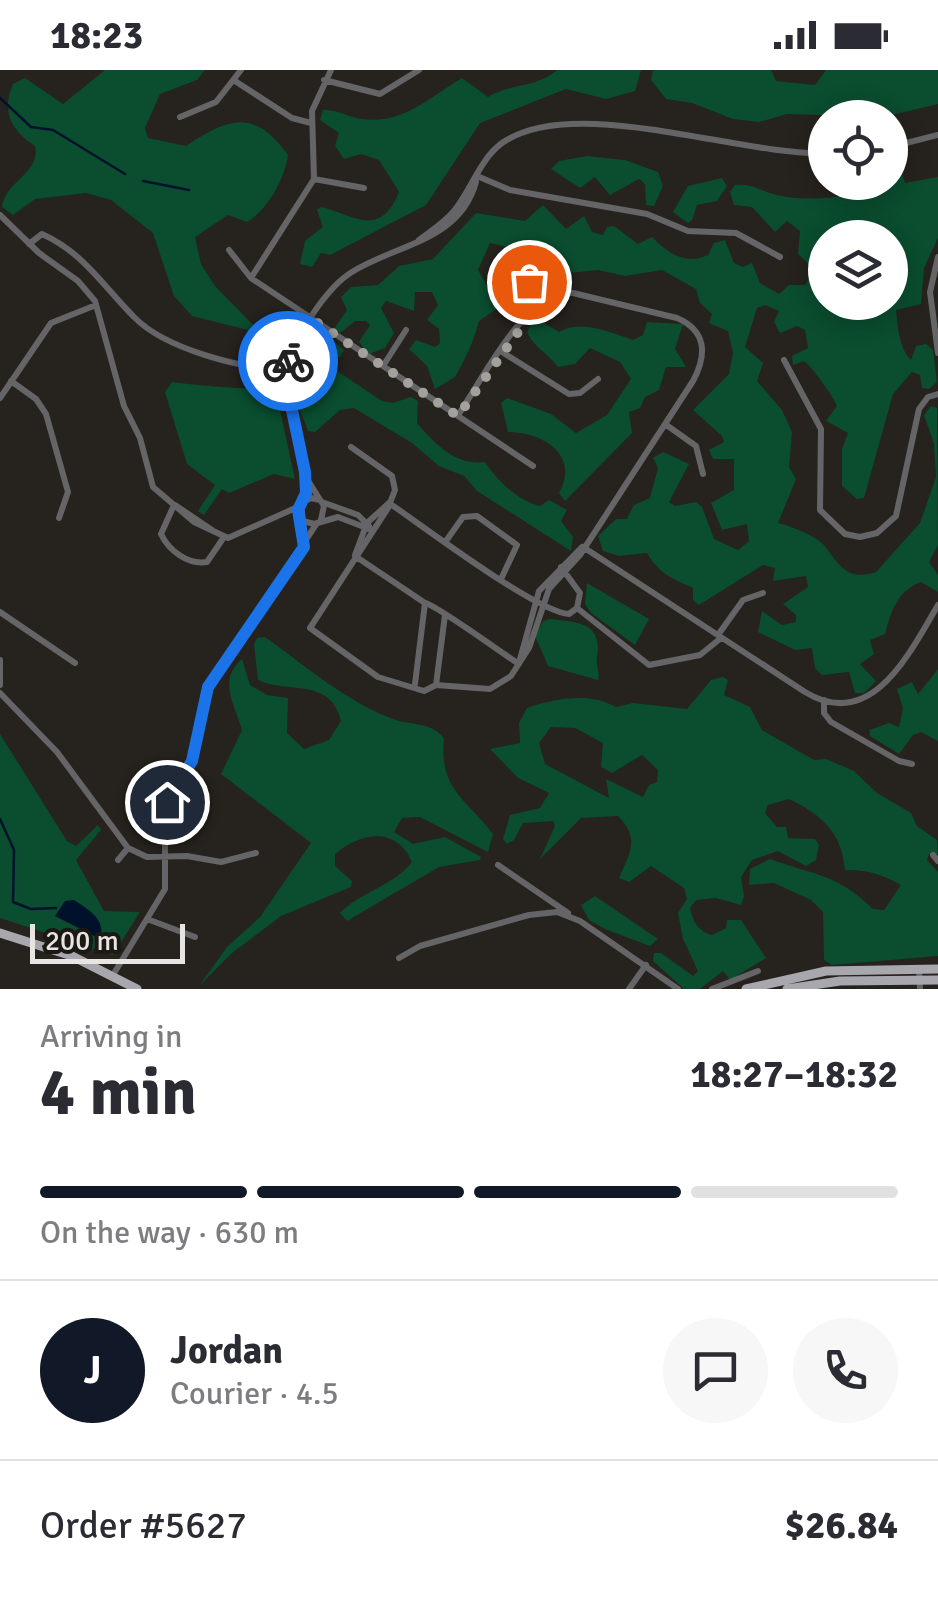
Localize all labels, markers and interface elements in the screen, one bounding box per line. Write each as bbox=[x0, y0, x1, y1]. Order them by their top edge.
text: 18:23 bbox=[50, 12, 143, 59]
map controls bbox=[808, 100, 908, 320]
button: locate bbox=[808, 100, 908, 200]
button: layers bbox=[808, 220, 908, 320]
pin bbox=[487, 240, 572, 325]
icon: bag bbox=[502, 255, 557, 310]
courier bbox=[238, 311, 338, 411]
icon: bike bbox=[261, 334, 316, 389]
pin bbox=[125, 760, 210, 845]
icon: home bbox=[140, 775, 195, 830]
scale bar bbox=[30, 919, 185, 964]
text: 200 m bbox=[45, 924, 119, 958]
text: Arriving in bbox=[40, 1017, 182, 1056]
text: 18:27–18:32 bbox=[690, 1051, 898, 1098]
text: 4 min bbox=[40, 1053, 197, 1133]
text: On the way · 630 m bbox=[40, 1213, 299, 1252]
button: chat bbox=[663, 1318, 768, 1423]
button: phone bbox=[793, 1318, 898, 1423]
text: Jordan bbox=[170, 1327, 283, 1374]
text: J bbox=[84, 1347, 101, 1394]
text: Courier · 4.5 bbox=[170, 1374, 339, 1413]
text: Order #5627 bbox=[40, 1502, 247, 1549]
text: $26.84 bbox=[785, 1502, 898, 1549]

